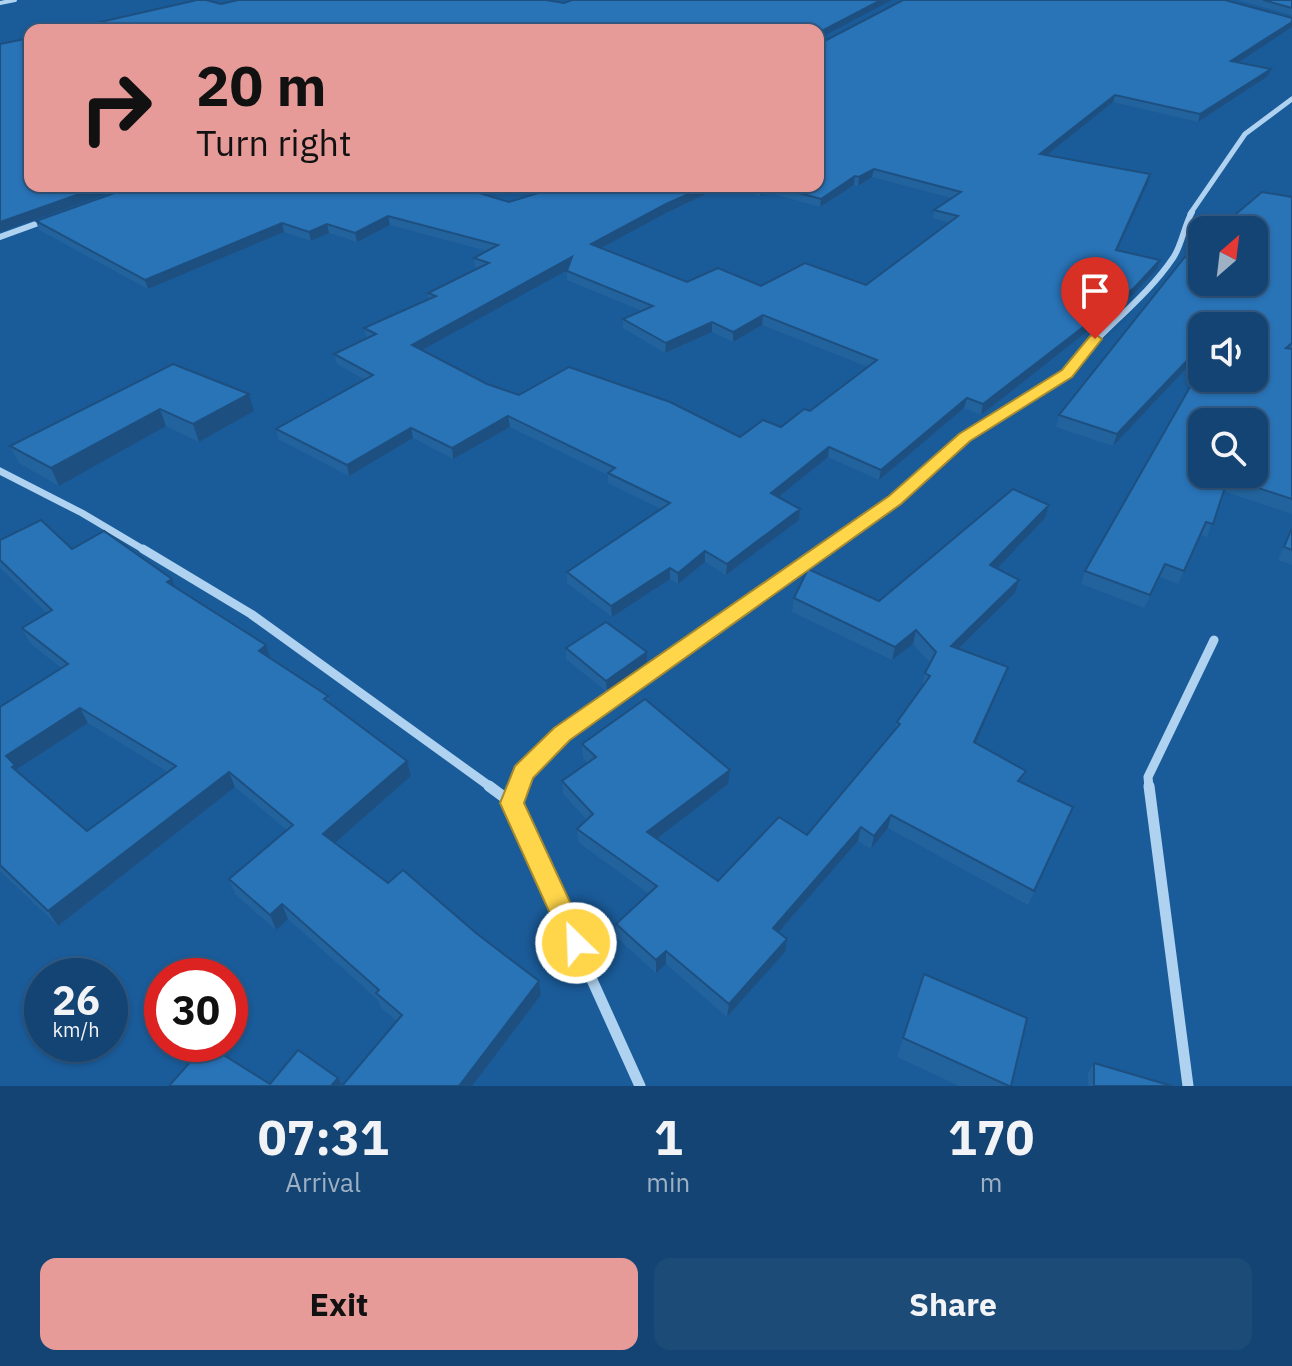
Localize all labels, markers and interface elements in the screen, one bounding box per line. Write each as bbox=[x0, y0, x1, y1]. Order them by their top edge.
text: 20 m bbox=[196, 49, 326, 121]
icon: right bbox=[64, 56, 168, 160]
text: Turn right bbox=[196, 119, 352, 166]
north arrow bbox=[1188, 216, 1268, 296]
map controls bbox=[1188, 216, 1268, 488]
pin bbox=[1061, 257, 1129, 339]
icon: arrive bbox=[1073, 269, 1117, 313]
button: sound bbox=[1188, 312, 1268, 392]
button: search bbox=[1188, 408, 1268, 488]
position arrow bbox=[534, 901, 618, 985]
speed limit sign: 30 bbox=[144, 958, 248, 1062]
text: 26 bbox=[52, 974, 100, 1026]
text: km/h bbox=[52, 1016, 100, 1043]
text: 07:31 bbox=[258, 1106, 389, 1168]
text: 1 bbox=[654, 1106, 683, 1168]
text: 170 bbox=[948, 1106, 1034, 1168]
text: Arrival bbox=[285, 1165, 361, 1199]
text: min bbox=[646, 1165, 690, 1199]
text: m bbox=[980, 1165, 1002, 1199]
button: Exit bbox=[40, 1258, 638, 1350]
button: Share bbox=[654, 1258, 1252, 1350]

